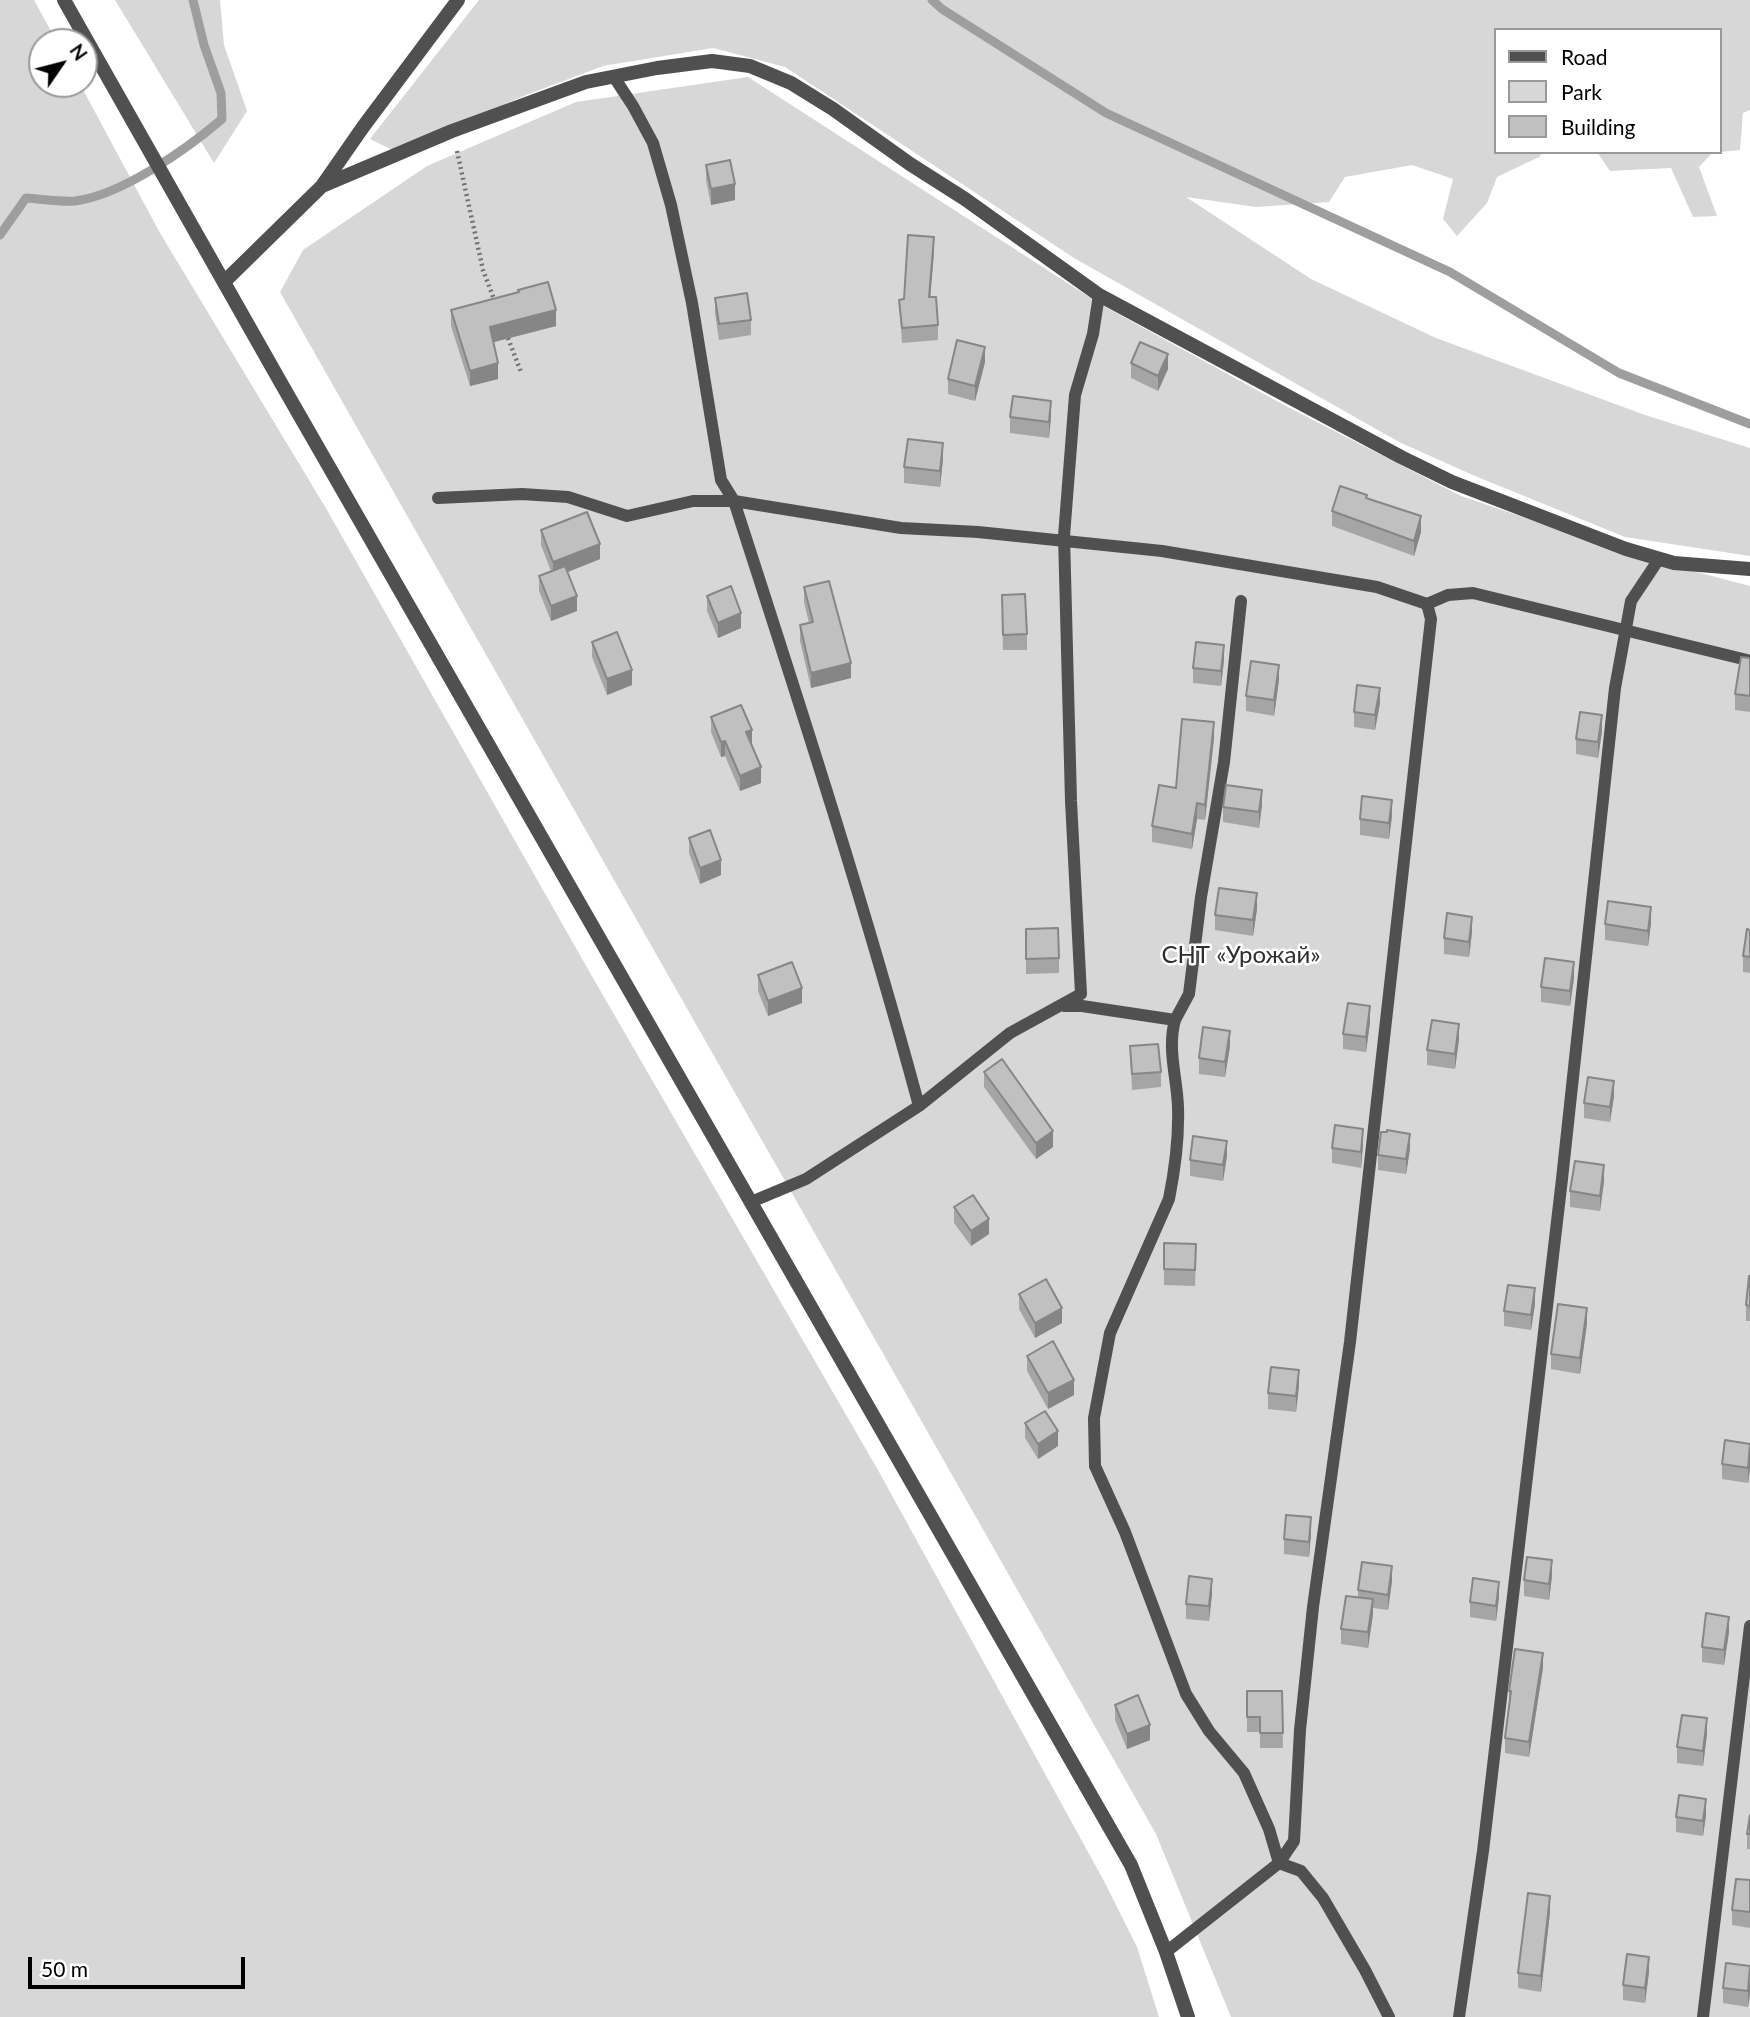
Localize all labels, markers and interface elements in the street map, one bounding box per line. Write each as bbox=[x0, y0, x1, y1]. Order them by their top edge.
north arrow bbox=[28, 28, 98, 98]
legend bbox=[1494, 28, 1722, 154]
text: N bbox=[65, 39, 93, 64]
text: Road bbox=[1561, 44, 1608, 69]
text: Park bbox=[1561, 79, 1602, 104]
text: Building bbox=[1561, 114, 1636, 139]
park label: СНТ «Урожай» bbox=[1161, 941, 1321, 969]
scale bar bbox=[32, 1944, 248, 1988]
text: 50 m bbox=[41, 1956, 88, 1981]

